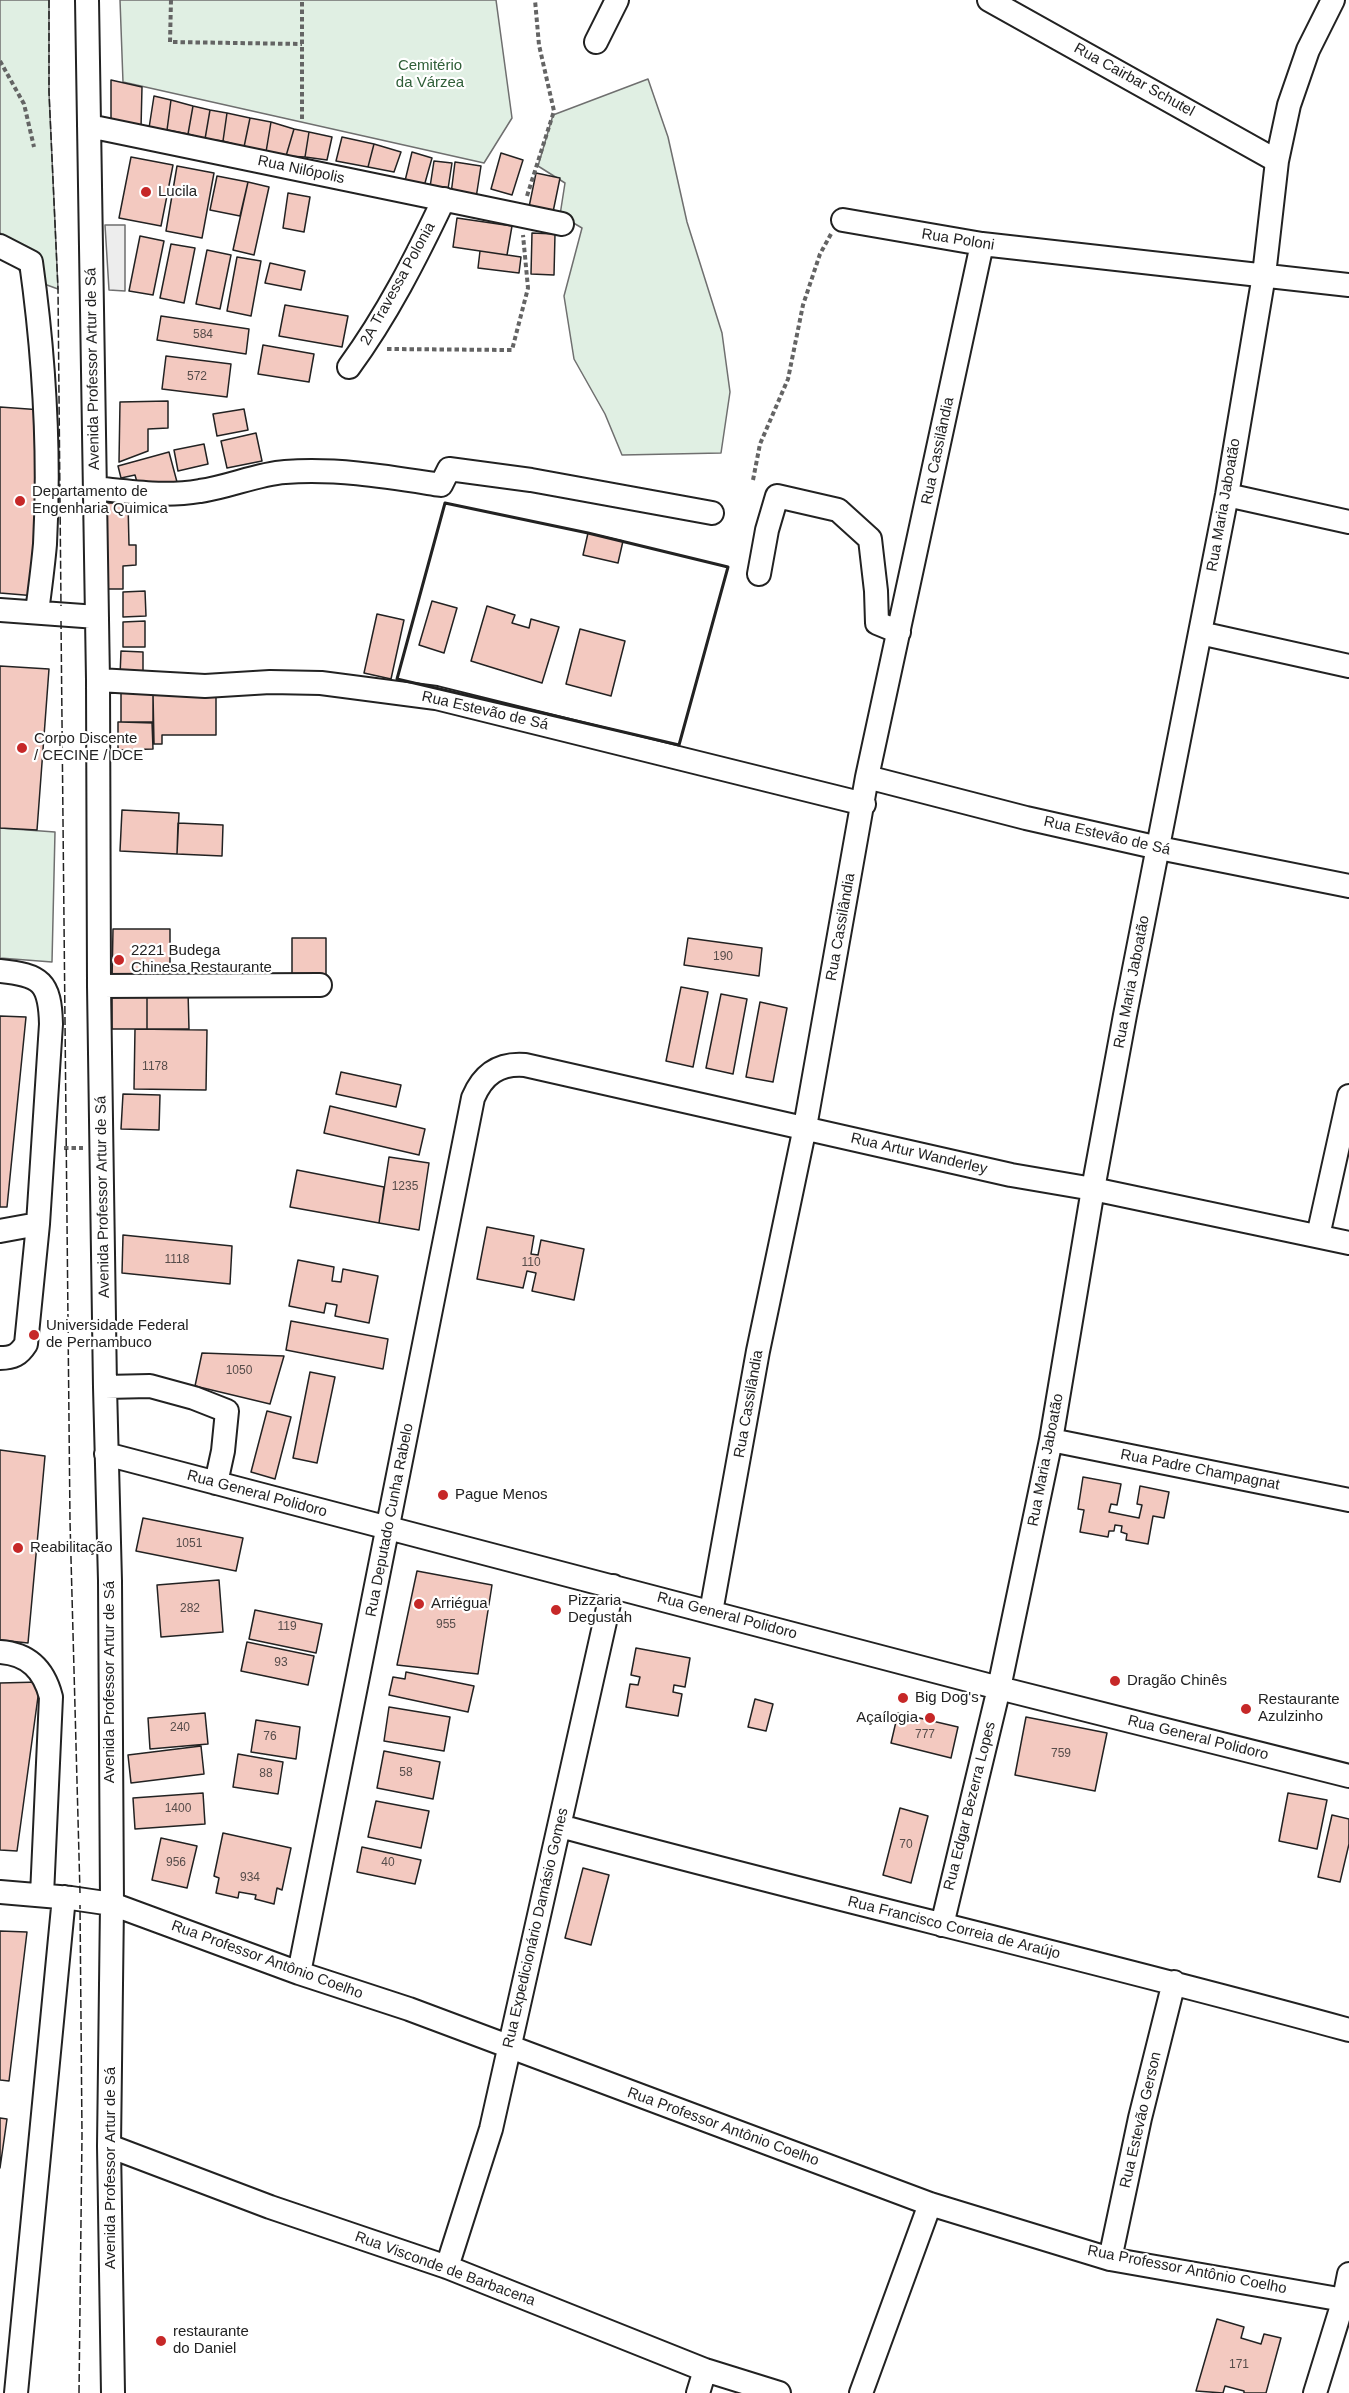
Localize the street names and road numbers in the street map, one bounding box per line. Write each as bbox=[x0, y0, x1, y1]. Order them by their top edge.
street label: Rua Cairbar Schutel bbox=[1071, 39, 1197, 121]
street label: Rua Nilópolis bbox=[256, 152, 346, 188]
street label: 2A Travessa Polonia bbox=[357, 219, 439, 349]
street label: Rua Poloni bbox=[920, 225, 996, 255]
street label: Avenida Professor Artur de Sá bbox=[82, 268, 104, 470]
street label: Rua Cassilândia bbox=[918, 396, 958, 506]
street label: Rua Maria Jaboatão bbox=[1203, 437, 1245, 573]
street label: Rua Estevão de Sá bbox=[420, 688, 550, 734]
street label: Rua Estevão de Sá bbox=[1042, 813, 1172, 859]
street label: Rua Cassilândia bbox=[823, 872, 859, 982]
street label: Rua Maria Jaboatão bbox=[1110, 914, 1154, 1050]
street label: Avenida Professor Artur de Sá bbox=[92, 1096, 114, 1298]
street label: Rua Artur Wanderley bbox=[849, 1130, 989, 1178]
street label: Rua Cassilândia bbox=[731, 1349, 767, 1459]
street label: Rua Maria Jaboatão bbox=[1024, 1392, 1068, 1528]
street label: Rua Deputado Cunha Rabelo bbox=[362, 1422, 418, 1618]
street label: Rua Padre Champagnat bbox=[1119, 1446, 1281, 1494]
street label: Rua General Polidoro bbox=[185, 1467, 329, 1521]
street label: Avenida Professor Artur de Sá bbox=[101, 1581, 119, 1783]
street label: Rua General Polidoro bbox=[655, 1589, 799, 1643]
street label: Rua General Polidoro bbox=[1126, 1712, 1270, 1764]
street label: Rua Edgar Bezerra Lopes bbox=[940, 1720, 1000, 1892]
street label: Rua Expedicionário Damásio Gomes bbox=[500, 1806, 572, 2050]
street label: Rua Francisco Correia de Araújo bbox=[846, 1893, 1062, 1963]
street label: Rua Professor Antônio Coelho bbox=[169, 1917, 365, 2003]
street label: Rua Estevão Gerson bbox=[1117, 2050, 1165, 2190]
street label: Avenida Professor Artur de Sá bbox=[102, 2067, 120, 2269]
street label: Rua Professor Antônio Coelho bbox=[625, 2084, 821, 2170]
street label: Rua Visconde de Barbacena bbox=[352, 2228, 538, 2310]
street label: Rua Professor Antônio Coelho bbox=[1086, 2242, 1288, 2298]

